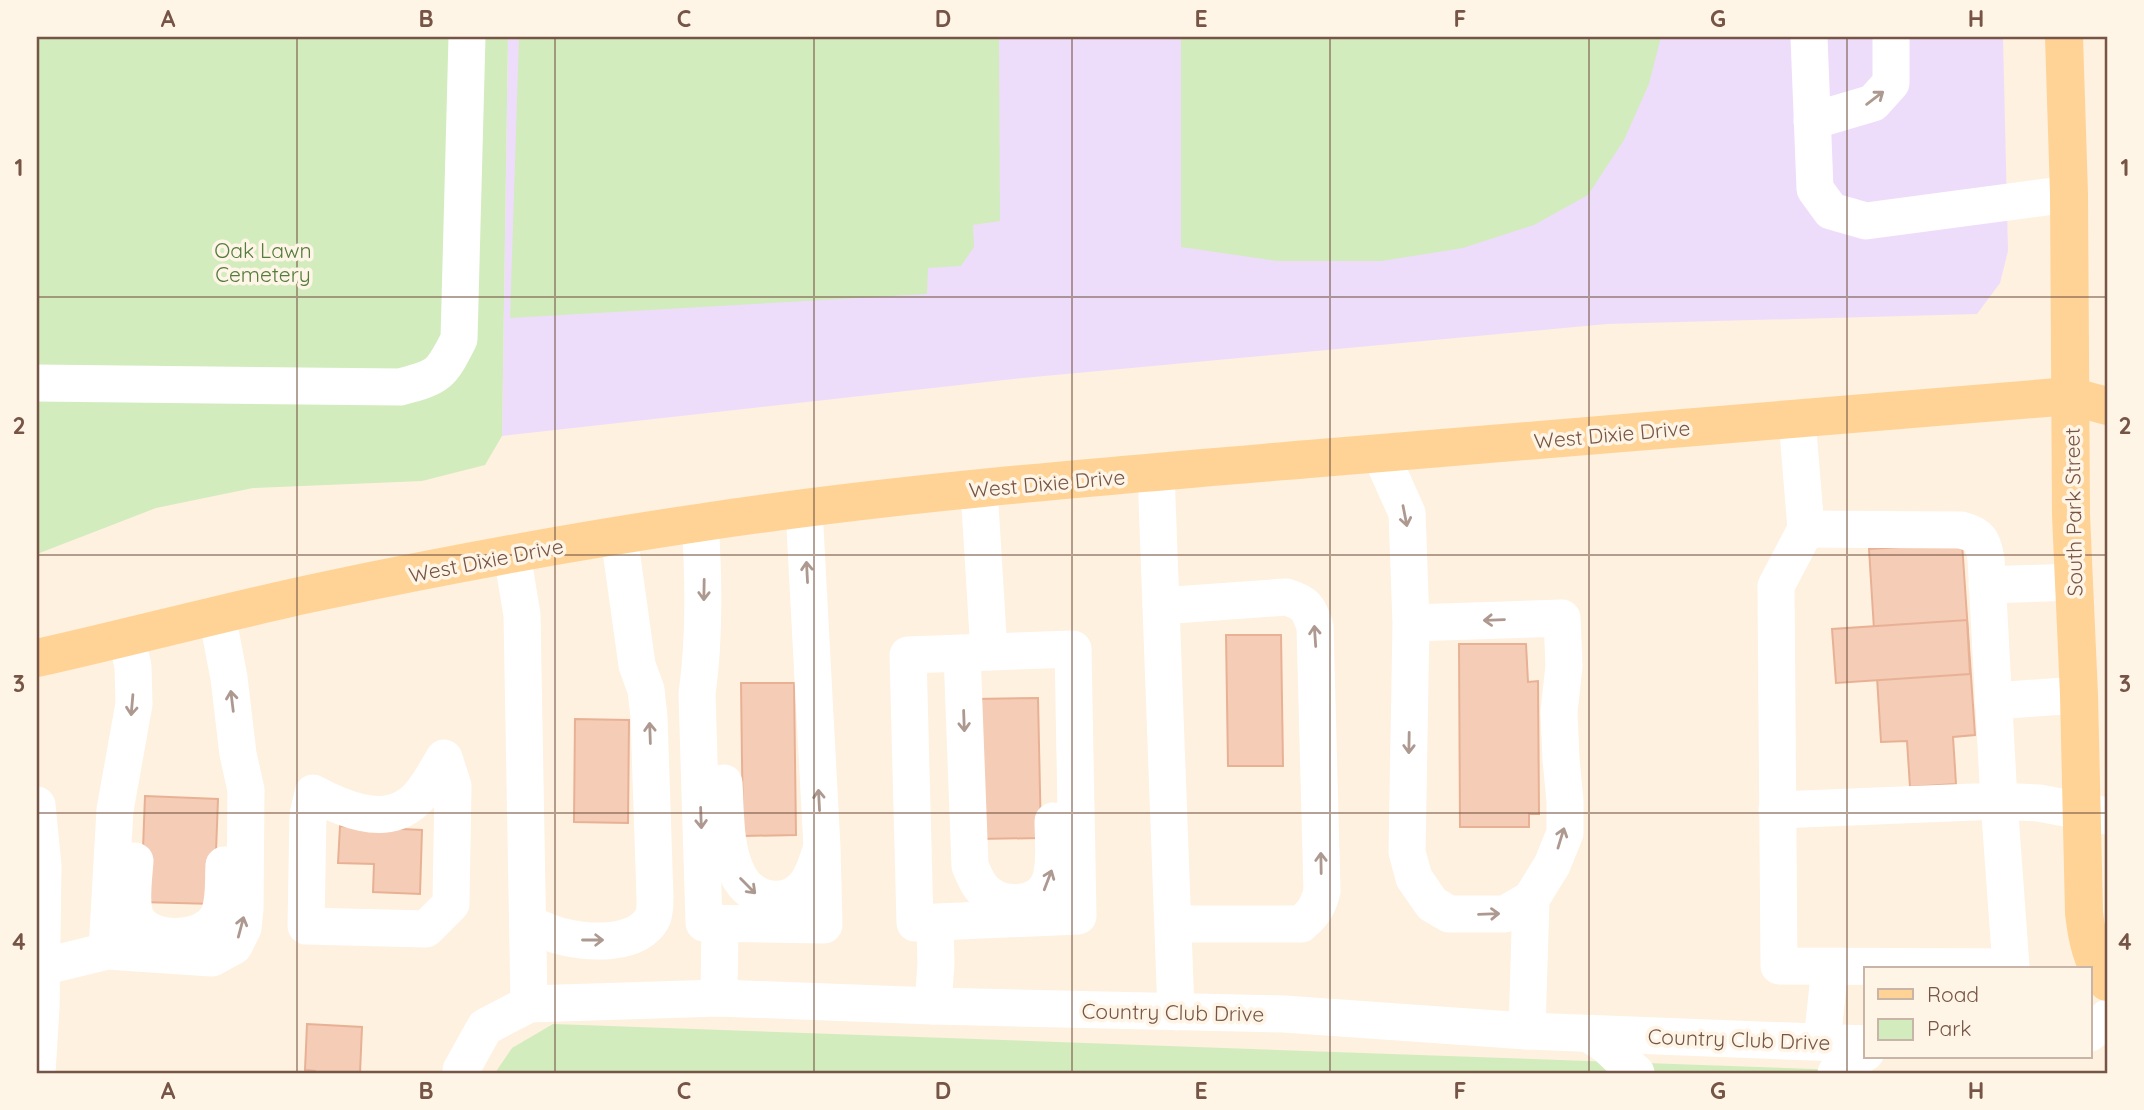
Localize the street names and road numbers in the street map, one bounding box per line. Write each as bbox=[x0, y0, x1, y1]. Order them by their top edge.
street label: West Dixie Drive bbox=[1533, 414, 1691, 454]
street label: South Park Street bbox=[2059, 427, 2087, 597]
street label: West Dixie Drive bbox=[968, 463, 1126, 503]
street label: West Dixie Drive bbox=[406, 532, 566, 588]
street label: Country Club Drive bbox=[1081, 997, 1265, 1027]
street label: Country Club Drive bbox=[1647, 1023, 1831, 1055]

